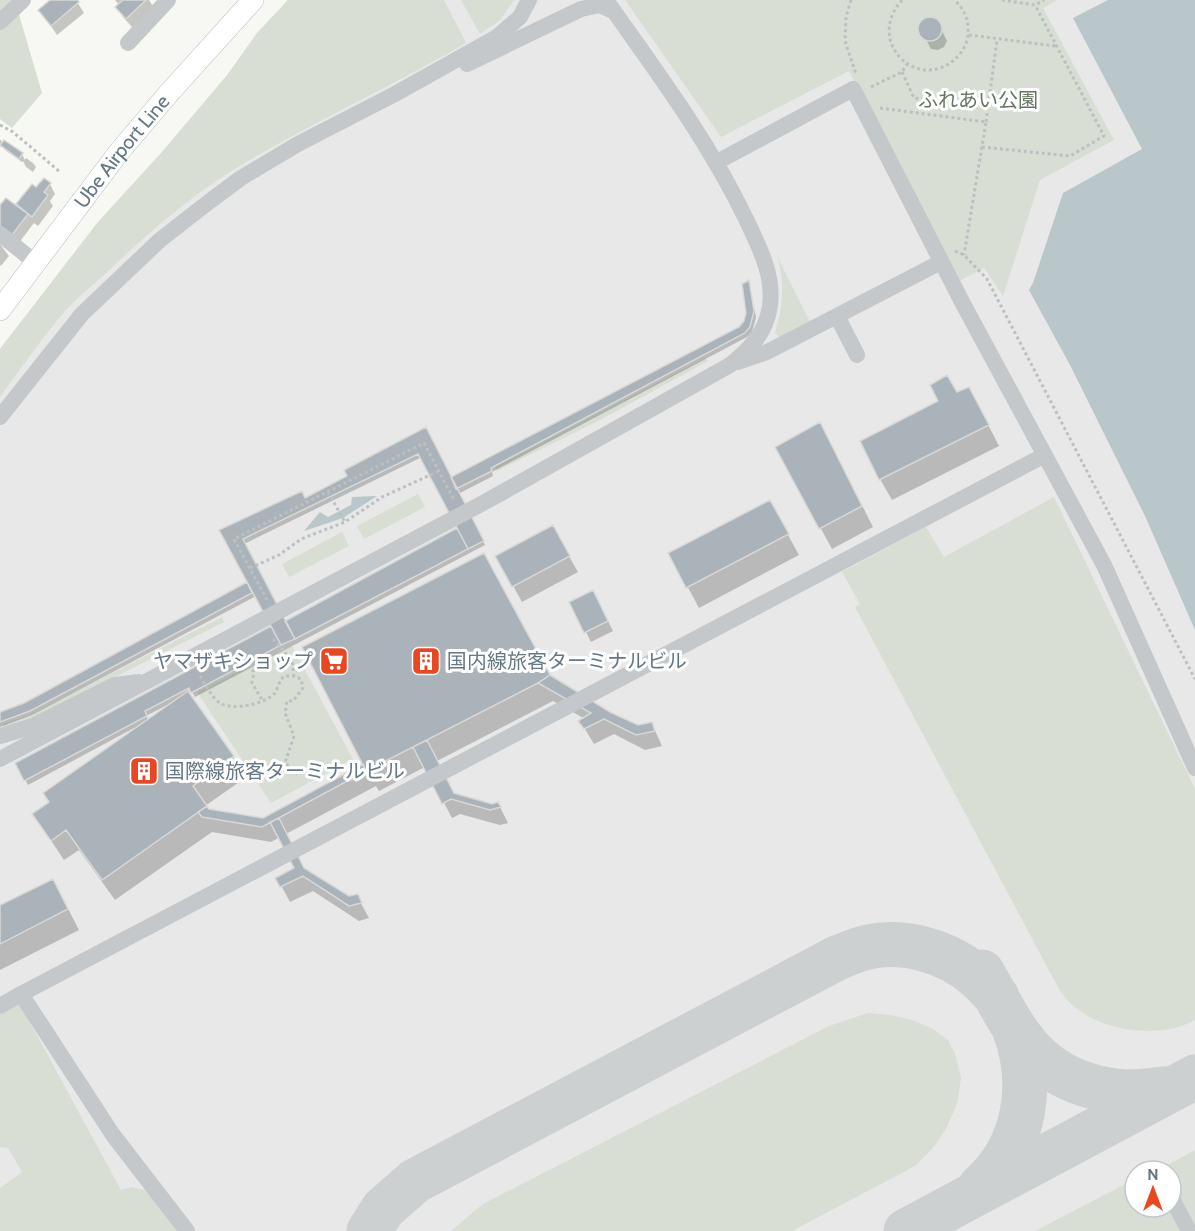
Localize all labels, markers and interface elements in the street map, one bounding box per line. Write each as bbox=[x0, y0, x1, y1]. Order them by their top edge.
park label: ふれあい公園 bbox=[918, 88, 1038, 112]
street label: Ube Airport Line bbox=[69, 90, 174, 213]
supermarket icon: ヤマザキショップ bbox=[318, 645, 350, 677]
building icon: 国内線旅客ターミナルビル bbox=[410, 645, 442, 677]
place label: ヤマザキショップ bbox=[153, 649, 313, 673]
place label: 国内線旅客ターミナルビル bbox=[447, 649, 687, 673]
building icon: 国際線旅客ターミナルビル bbox=[128, 755, 160, 787]
place label: 国際線旅客ターミナルビル bbox=[165, 759, 405, 783]
north arrow bbox=[1123, 1159, 1183, 1219]
text: N bbox=[1147, 1165, 1159, 1184]

